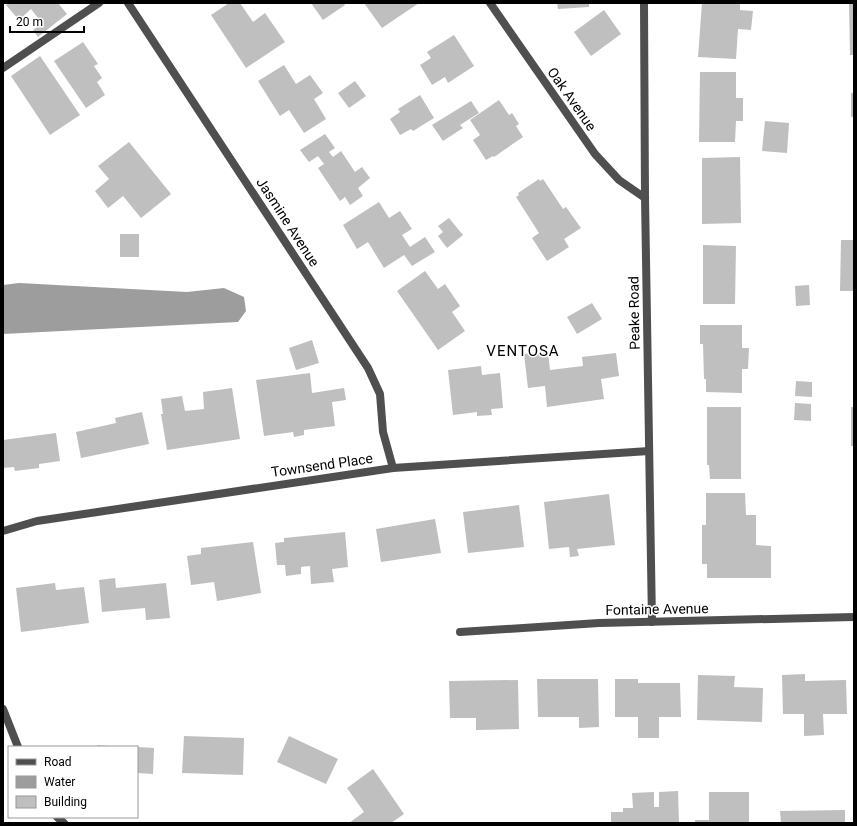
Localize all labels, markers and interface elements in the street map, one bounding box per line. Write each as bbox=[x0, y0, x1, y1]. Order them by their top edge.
scale bar bbox=[10, 8, 84, 34]
text: 20 m bbox=[16, 15, 43, 29]
street label: Oak Avenue bbox=[544, 64, 600, 134]
street label: Jasmine Avenue bbox=[253, 175, 323, 269]
street label: Peake Road bbox=[625, 276, 643, 350]
district label: VENTOSA bbox=[486, 342, 560, 360]
street label: Townsend Place bbox=[270, 450, 374, 480]
street label: Fontaine Avenue bbox=[605, 600, 709, 618]
legend bbox=[8, 746, 138, 818]
text: Road bbox=[44, 755, 72, 769]
text: Water bbox=[44, 775, 75, 789]
text: Building bbox=[44, 795, 87, 809]

